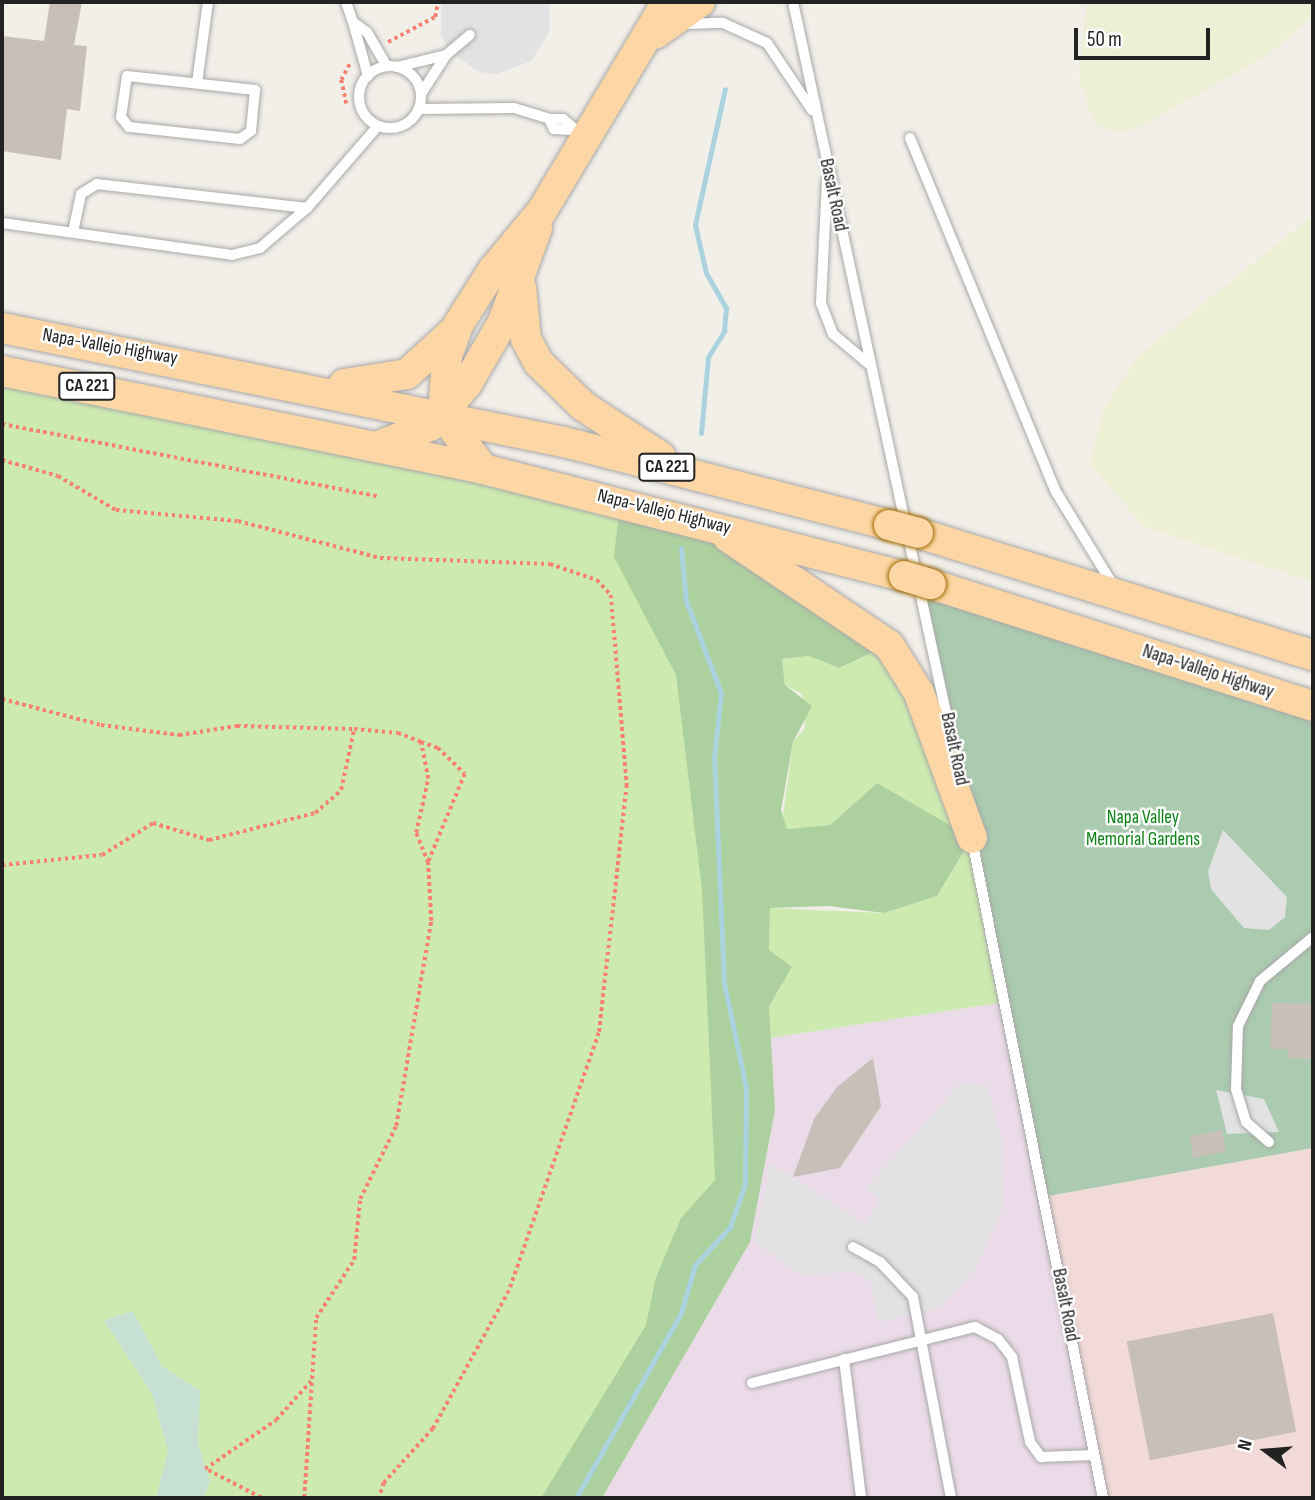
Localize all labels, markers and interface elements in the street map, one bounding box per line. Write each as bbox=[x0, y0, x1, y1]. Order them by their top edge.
scale bar bbox=[1077, 14, 1214, 58]
text: 50 m bbox=[1087, 27, 1122, 52]
street label: Basalt Road bbox=[814, 156, 852, 234]
street label: Napa-Vallejo Highway bbox=[41, 324, 179, 370]
road number: CA 221 bbox=[57, 372, 117, 400]
road number: CA 221 bbox=[637, 452, 697, 481]
street label: Napa-Vallejo Highway bbox=[595, 484, 733, 540]
street label: Napa-Vallejo Highway bbox=[1139, 640, 1277, 704]
street label: Basalt Road bbox=[935, 710, 973, 788]
park label: Napa Valley Memorial Gardens bbox=[1086, 807, 1200, 851]
street label: Basalt Road bbox=[1047, 1267, 1083, 1343]
north arrow bbox=[1231, 1416, 1301, 1486]
text: N bbox=[1233, 1437, 1258, 1453]

